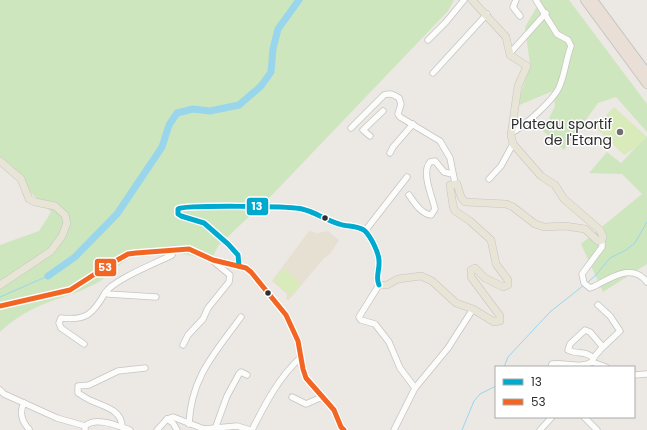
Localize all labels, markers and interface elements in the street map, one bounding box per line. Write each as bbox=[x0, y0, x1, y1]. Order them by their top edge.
place label: Plateau sportif de l'Etang bbox=[511, 114, 612, 150]
marker: Plateau sportif de l'Etang bbox=[615, 127, 625, 137]
line badge: 13 bbox=[246, 197, 269, 216]
text: 13 bbox=[252, 198, 263, 214]
unlabelled marker bbox=[320, 213, 330, 223]
line badge: 53 bbox=[94, 258, 117, 277]
text: 53 bbox=[98, 259, 112, 275]
unlabelled marker bbox=[263, 288, 273, 298]
legend bbox=[495, 366, 635, 418]
text: 13 bbox=[531, 373, 542, 390]
text: 53 bbox=[531, 393, 546, 410]

